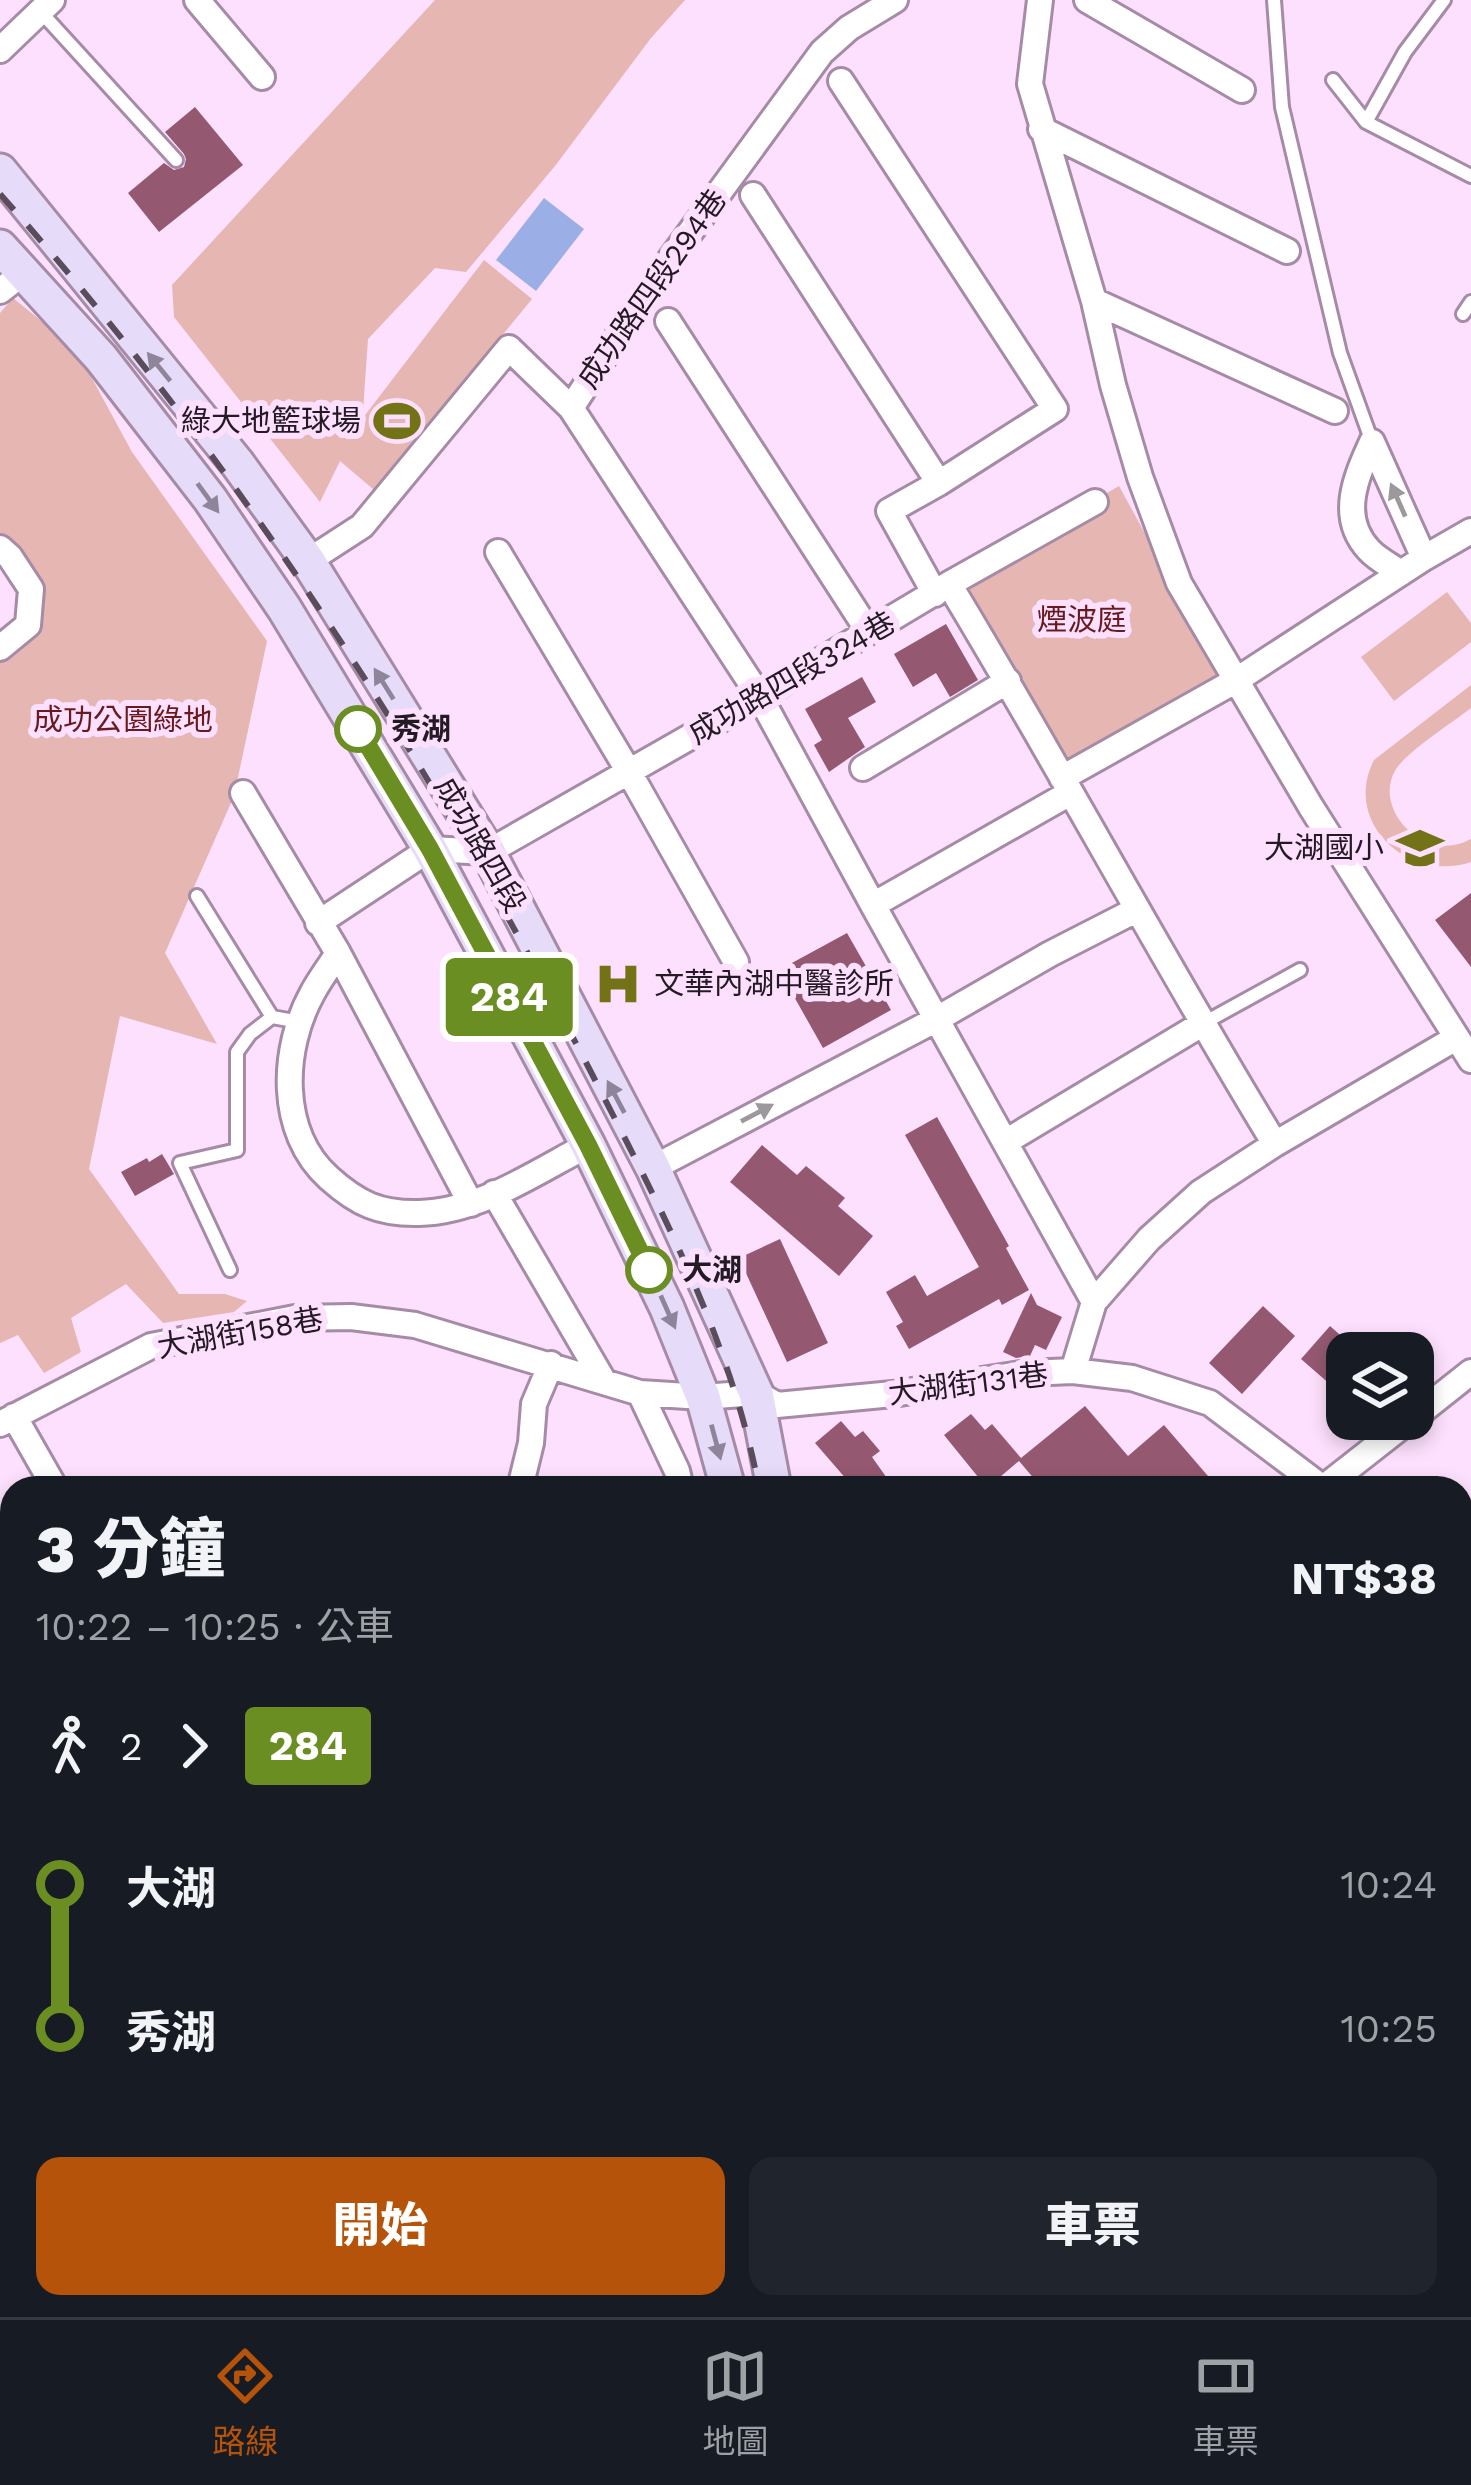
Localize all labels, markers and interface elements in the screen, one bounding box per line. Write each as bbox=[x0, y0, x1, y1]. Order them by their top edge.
street label: 成功路四段294巷 bbox=[570, 183, 733, 395]
one-way arrow bbox=[146, 351, 172, 382]
sports icon: 綠大地籃球場 bbox=[372, 396, 422, 446]
place label: 綠大地籃球場 bbox=[181, 403, 361, 438]
one-way arrow bbox=[1388, 482, 1408, 517]
one-way arrow bbox=[196, 483, 220, 514]
park label: 煙波庭 bbox=[1037, 602, 1127, 637]
street label: 成功路四段324巷 bbox=[682, 604, 901, 751]
one-way arrow bbox=[374, 667, 395, 701]
park label: 成功公園綠地 bbox=[33, 702, 213, 737]
marker: 秀湖 bbox=[336, 707, 380, 751]
place label: 秀湖 bbox=[391, 711, 451, 746]
street label: 成功路四段 bbox=[428, 771, 533, 918]
school or university icon: 大湖國小 bbox=[1395, 823, 1445, 873]
place label: 大湖國小 bbox=[1264, 830, 1384, 865]
line badge: 284 bbox=[440, 958, 578, 1036]
hospital icon: 文華內湖中醫診所 bbox=[593, 959, 643, 1009]
place label: 文華內湖中醫診所 bbox=[654, 966, 894, 1001]
text: 284 bbox=[470, 972, 548, 1021]
one-way arrow bbox=[606, 1080, 627, 1114]
one-way arrow bbox=[739, 1104, 774, 1124]
marker: 大湖 bbox=[627, 1248, 671, 1292]
place label: 大湖 bbox=[682, 1252, 742, 1287]
one-way arrow bbox=[659, 1295, 679, 1330]
street label: 大湖街158巷 bbox=[154, 1301, 325, 1364]
map controls bbox=[1326, 1332, 1434, 1440]
button: layers bbox=[1326, 1332, 1434, 1440]
street label: 大湖街131巷 bbox=[886, 1356, 1050, 1411]
one-way arrow bbox=[707, 1424, 726, 1461]
text: 3 分鐘 bbox=[36, 1511, 225, 1588]
text: NT$38 bbox=[1291, 1552, 1437, 1605]
text: 10:22 – 10:25 · 公車 bbox=[36, 1604, 394, 1649]
icon: walk bbox=[36, 1713, 102, 1779]
icon: forward bbox=[161, 1713, 227, 1779]
text: 284 bbox=[269, 1721, 347, 1770]
text: 2 bbox=[120, 1724, 143, 1769]
text: 大湖 bbox=[126, 1862, 216, 1915]
text: 10:24 bbox=[1341, 1862, 1437, 1907]
text: 秀湖 bbox=[126, 2006, 216, 2059]
text: 10:25 bbox=[1341, 2006, 1437, 2051]
button: 開始 bbox=[36, 2157, 725, 2295]
button: 車票 bbox=[749, 2157, 1437, 2295]
tab: 路線 bbox=[212, 2343, 278, 2463]
tab: 地圖 bbox=[702, 2343, 768, 2463]
tab: 車票 bbox=[1193, 2343, 1259, 2463]

